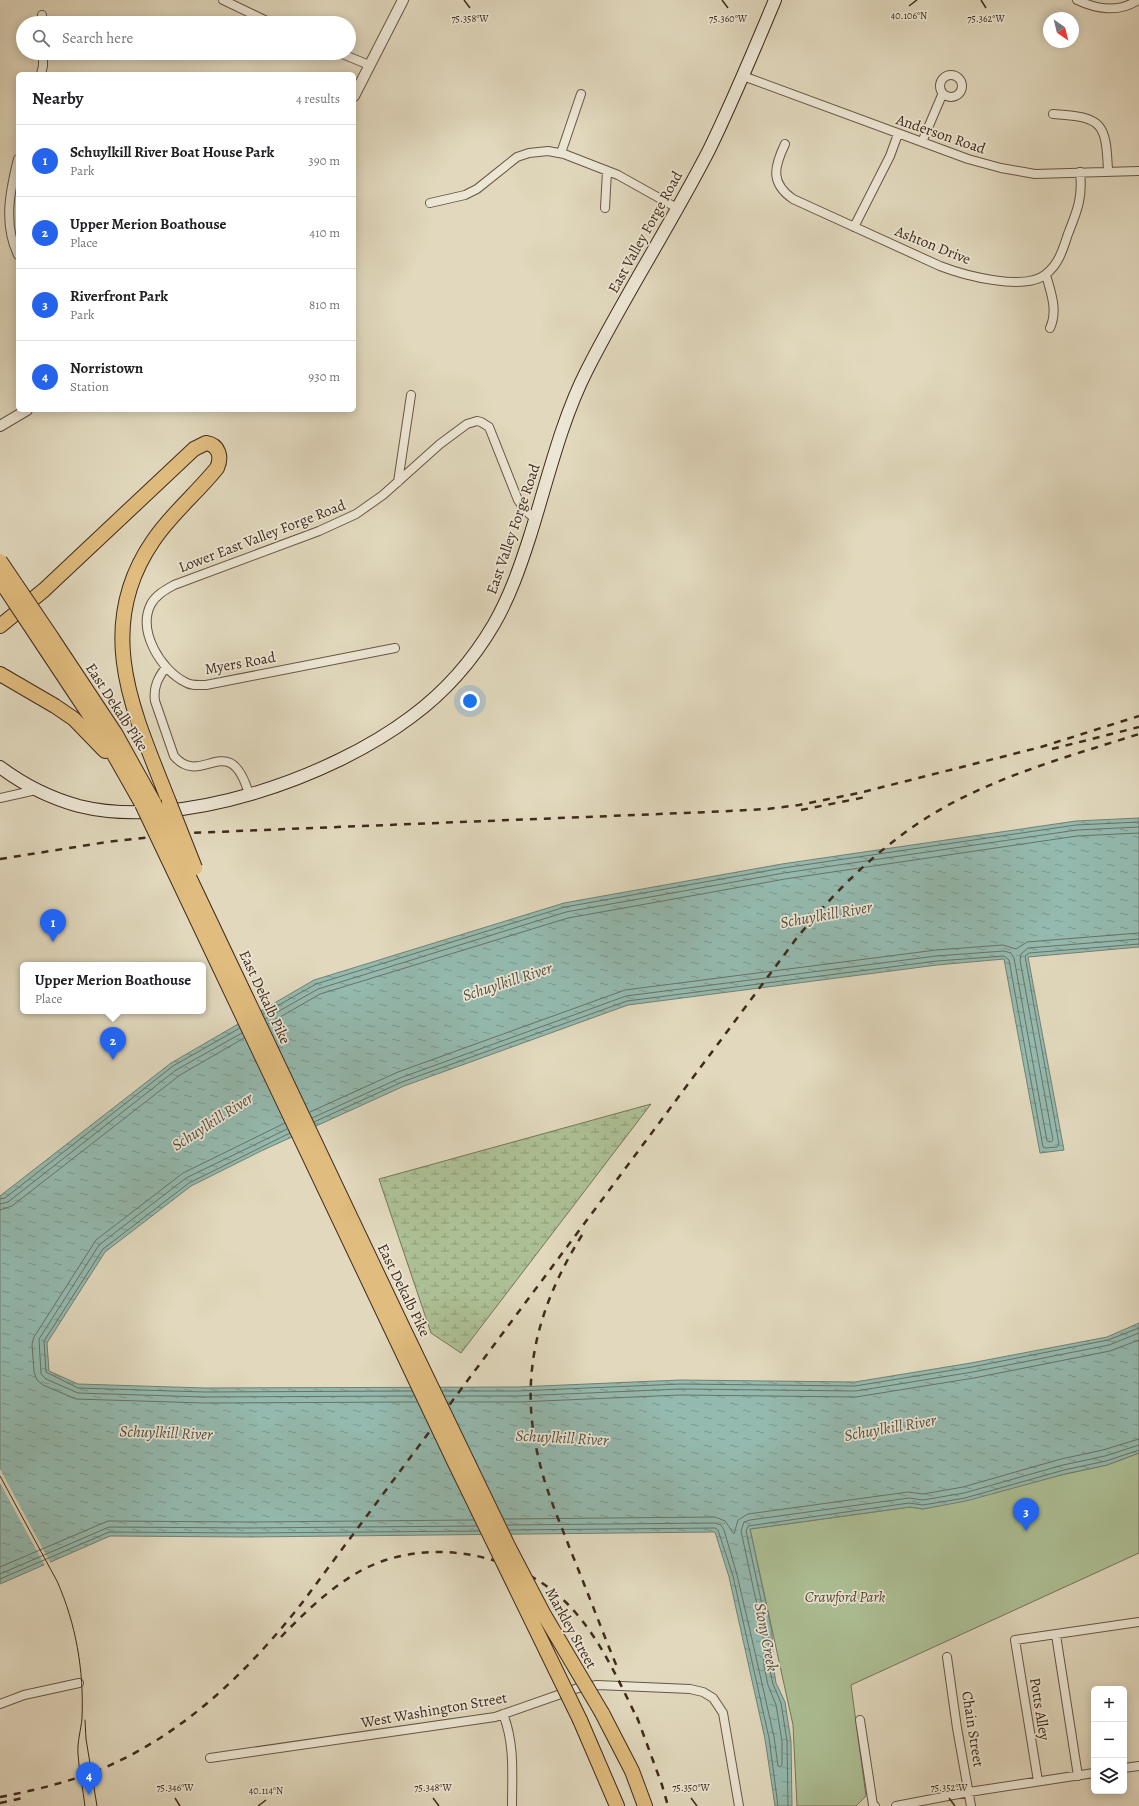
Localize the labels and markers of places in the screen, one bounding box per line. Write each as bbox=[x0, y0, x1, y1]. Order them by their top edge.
pin: 1 bbox=[40, 909, 66, 942]
pin: 2 bbox=[100, 1027, 126, 1060]
pin: 3 bbox=[1013, 1498, 1039, 1531]
pin: 4 bbox=[76, 1762, 102, 1795]

